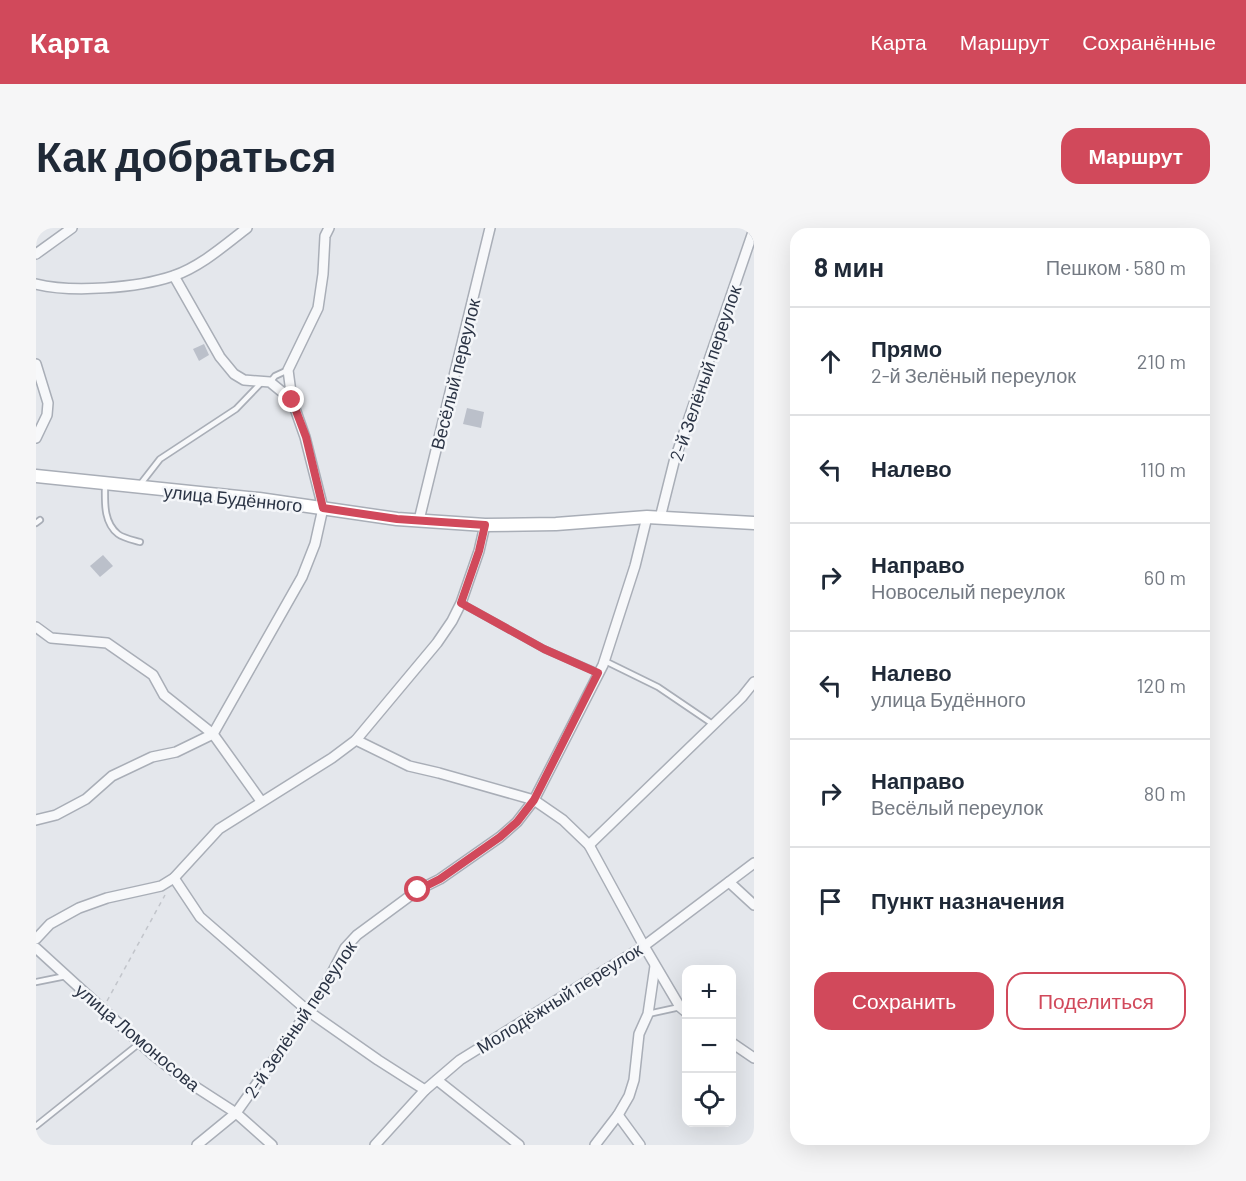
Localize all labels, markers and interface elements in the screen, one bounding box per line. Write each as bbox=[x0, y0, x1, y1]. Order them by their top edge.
text: Карта bbox=[30, 25, 109, 59]
text: Карта bbox=[871, 29, 927, 54]
text: Маршрут bbox=[960, 29, 1049, 54]
text: Сохранённые bbox=[1082, 29, 1216, 54]
button: Маршрут bbox=[1061, 128, 1210, 184]
text: Как добраться bbox=[36, 130, 336, 180]
text: 8 мин bbox=[814, 251, 884, 282]
text: Пешком · 580 m bbox=[1046, 255, 1186, 279]
street label: 2-й Зелёный переулок bbox=[665, 282, 745, 464]
street label: Весёлый переулок bbox=[426, 296, 484, 452]
text: Прямо bbox=[871, 335, 942, 361]
icon: ahead bbox=[814, 345, 847, 378]
text: 210 m bbox=[1137, 349, 1186, 373]
text: 2-й Зелёный переулок bbox=[871, 363, 1076, 387]
route end bbox=[278, 386, 304, 412]
icon: left bbox=[814, 453, 847, 486]
text: Налево bbox=[871, 455, 952, 481]
text: 110 m bbox=[1140, 457, 1186, 481]
street label: улица Будённого bbox=[162, 480, 304, 516]
text: Направо bbox=[871, 551, 965, 577]
icon: right bbox=[814, 561, 847, 594]
text: 60 m bbox=[1144, 565, 1186, 589]
text: Новоселый переулок bbox=[871, 579, 1065, 603]
text: Налево bbox=[871, 659, 952, 685]
icon: left bbox=[814, 669, 847, 702]
text: 120 m bbox=[1136, 673, 1186, 697]
text: улица Будённого bbox=[871, 687, 1026, 711]
text: Направо bbox=[871, 767, 965, 793]
icon: right bbox=[814, 777, 847, 810]
text: 80 m bbox=[1144, 781, 1186, 805]
text: Весёлый переулок bbox=[871, 795, 1043, 819]
route start bbox=[404, 876, 430, 902]
icon: arrive bbox=[814, 885, 847, 918]
text: Пункт назначения bbox=[871, 887, 1065, 913]
street label: 2-й Зелёный переулок bbox=[239, 936, 361, 1102]
street label: Молодёжный переулок bbox=[472, 938, 646, 1058]
map controls bbox=[682, 965, 736, 1127]
button: + bbox=[682, 965, 736, 1019]
button: Сохранить bbox=[814, 972, 994, 1030]
button: Поделиться bbox=[1006, 972, 1186, 1030]
street label: улица Ломоносова bbox=[71, 978, 206, 1096]
button: − bbox=[682, 1019, 736, 1073]
button: locate bbox=[682, 1073, 736, 1127]

